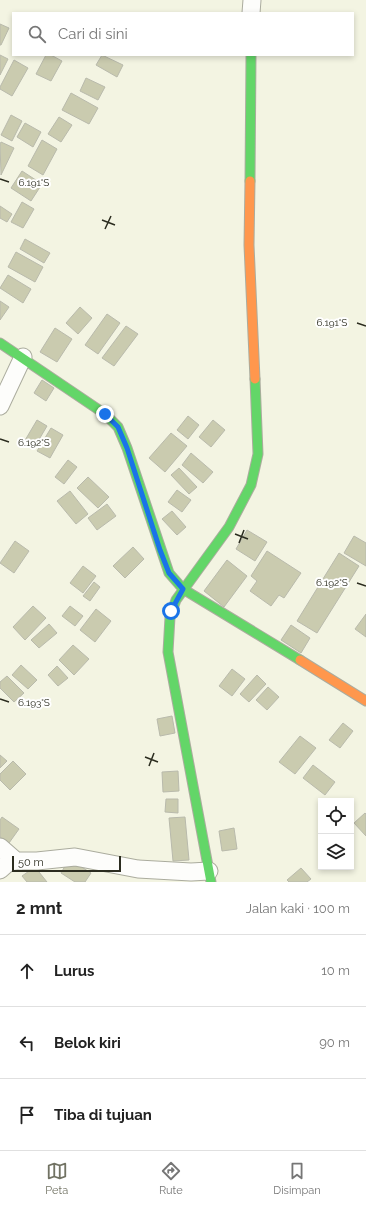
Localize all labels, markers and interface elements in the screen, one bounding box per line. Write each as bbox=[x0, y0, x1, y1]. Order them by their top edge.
search box bbox=[12, 12, 354, 56]
icon: search bbox=[26, 23, 48, 45]
text: Cari di sini bbox=[58, 25, 128, 43]
text: 6.191°S bbox=[19, 177, 49, 188]
text: 6.191°S bbox=[317, 317, 347, 328]
route end bbox=[96, 405, 114, 423]
text: 6.192°S bbox=[18, 437, 50, 448]
text: 6.192°S bbox=[316, 577, 348, 588]
route start bbox=[162, 602, 180, 620]
text: 6.193°S bbox=[18, 697, 50, 708]
map controls bbox=[318, 798, 354, 870]
button: locate bbox=[318, 798, 354, 834]
button: layers bbox=[318, 834, 354, 870]
scale bar bbox=[12, 854, 121, 873]
text: 50 m bbox=[18, 856, 44, 869]
text: 2 mnt bbox=[16, 898, 62, 918]
text: Jalan kaki · 100 m bbox=[246, 901, 350, 916]
icon: ahead bbox=[16, 960, 38, 982]
text: Lurus bbox=[54, 962, 95, 980]
text: 10 m bbox=[321, 963, 350, 978]
icon: left bbox=[16, 1032, 38, 1054]
text: Belok kiri bbox=[54, 1034, 121, 1052]
text: 90 m bbox=[319, 1035, 350, 1050]
icon: arrive bbox=[16, 1104, 38, 1126]
text: Tiba di tujuan bbox=[54, 1106, 152, 1124]
tab: Peta bbox=[45, 1160, 68, 1197]
tab: Rute bbox=[159, 1160, 183, 1197]
tab: Disimpan bbox=[273, 1160, 321, 1197]

